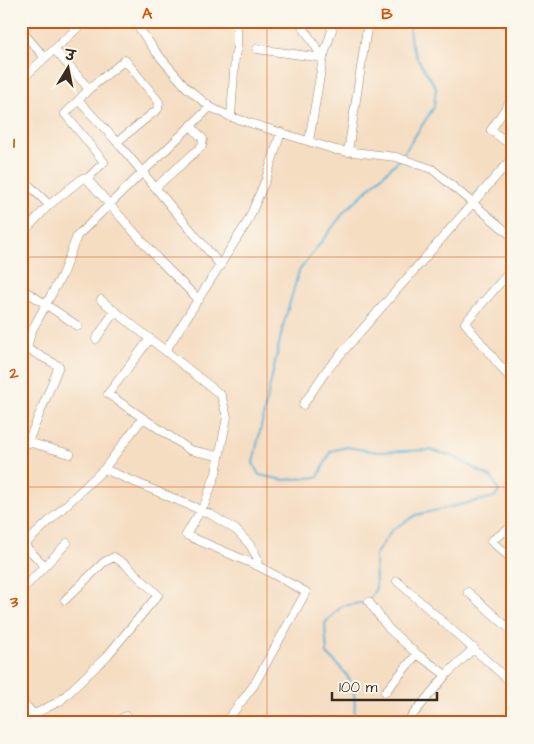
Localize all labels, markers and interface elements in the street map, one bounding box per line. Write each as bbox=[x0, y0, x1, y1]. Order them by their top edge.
text: A bbox=[142, 3, 153, 25]
text: B bbox=[381, 3, 393, 25]
north arrow bbox=[42, 42, 92, 92]
text: उ bbox=[62, 45, 78, 67]
text: 1 bbox=[13, 132, 16, 154]
text: 2 bbox=[8, 362, 19, 384]
text: 3 bbox=[9, 591, 19, 613]
scale bar bbox=[332, 669, 436, 701]
text: 100 m bbox=[339, 677, 378, 698]

